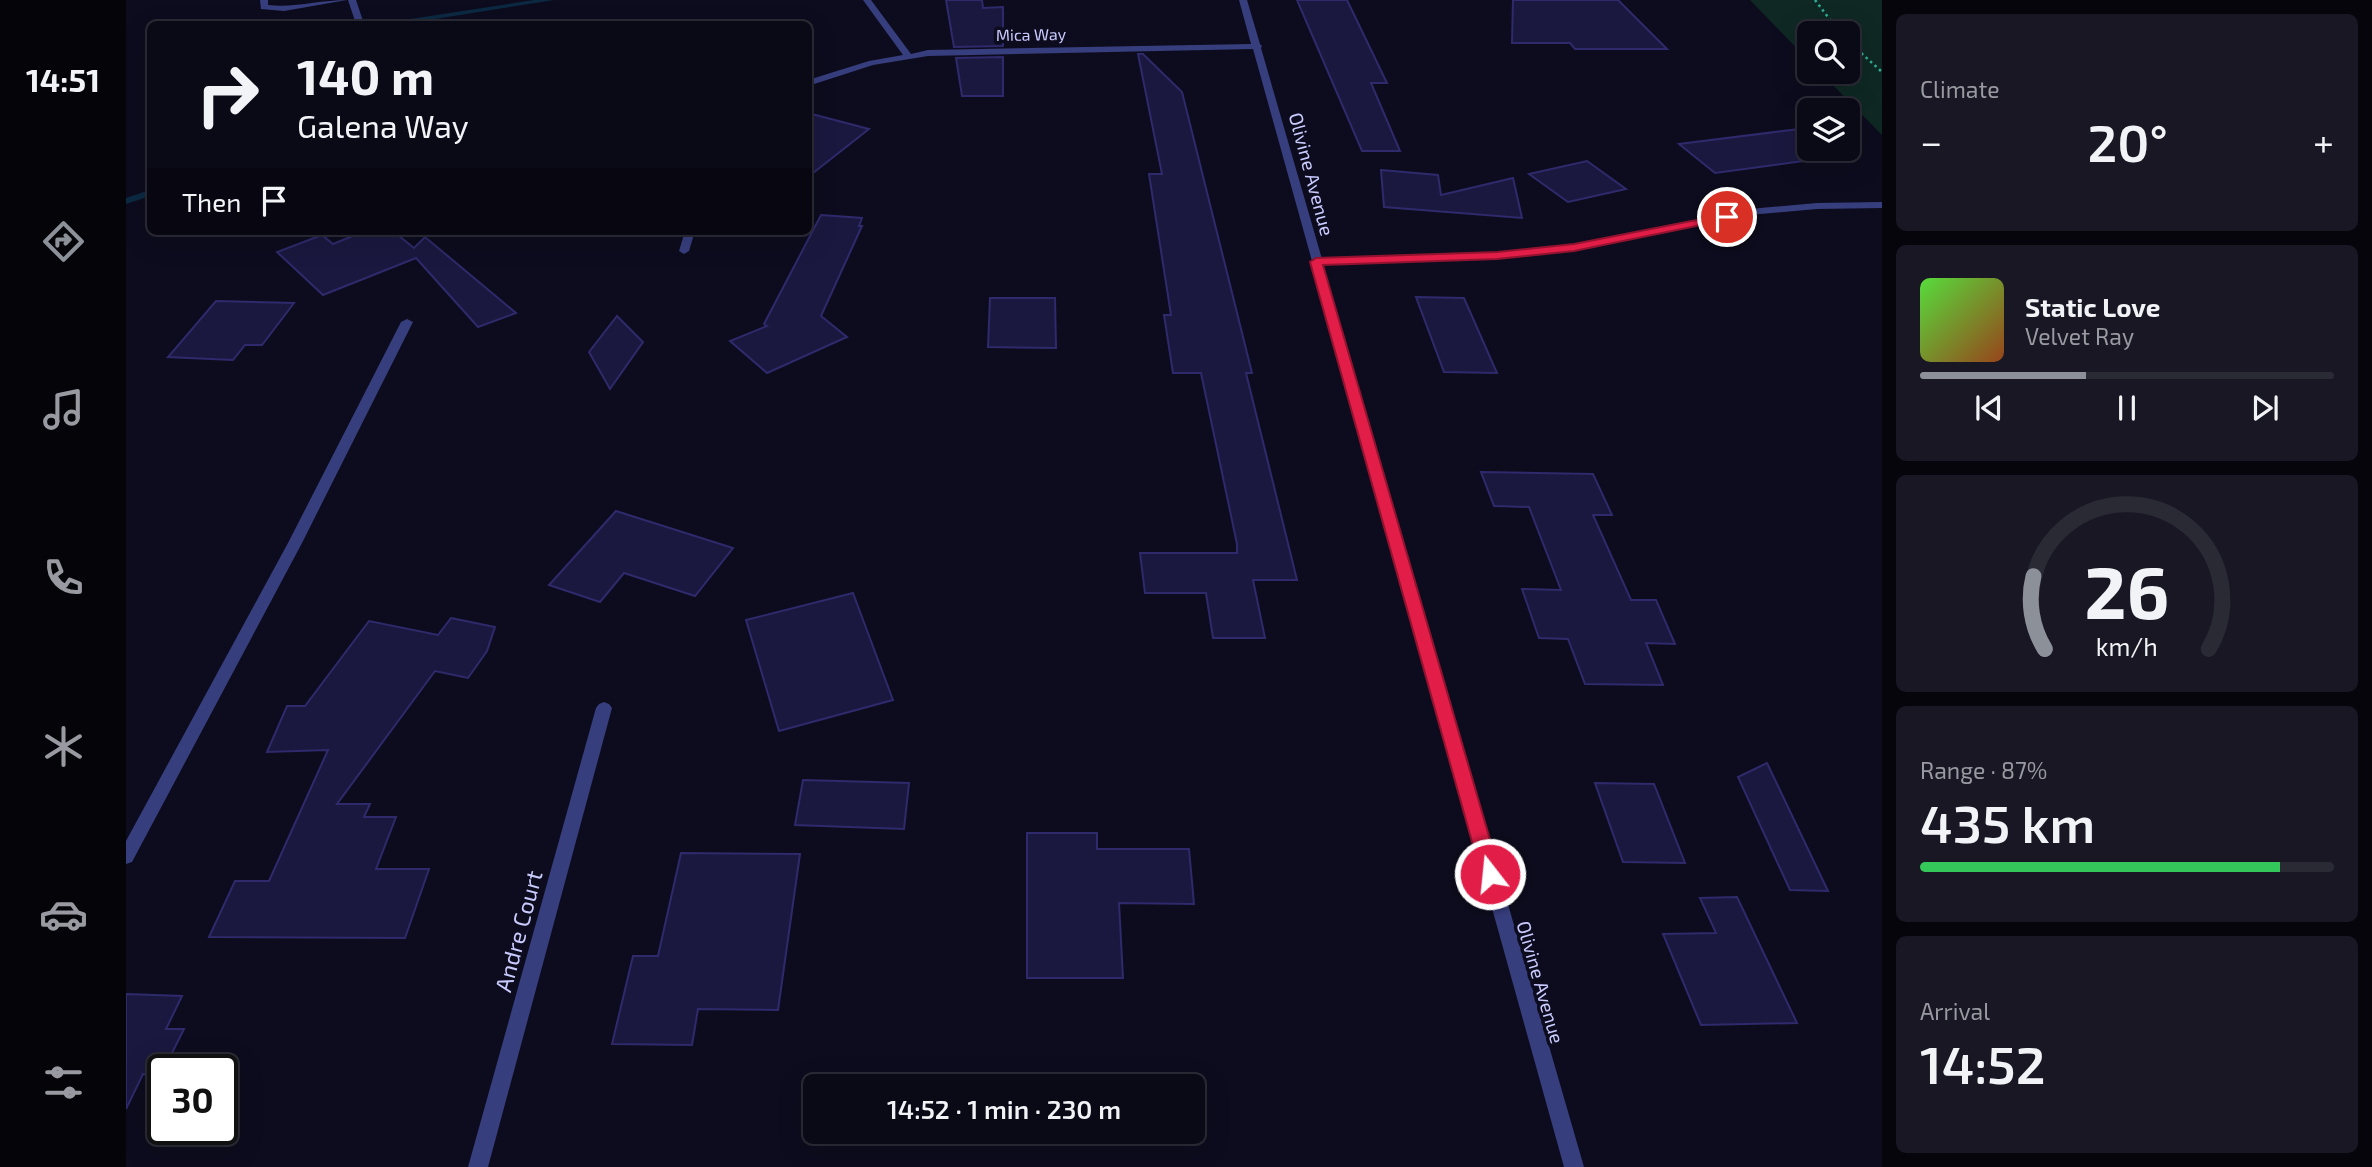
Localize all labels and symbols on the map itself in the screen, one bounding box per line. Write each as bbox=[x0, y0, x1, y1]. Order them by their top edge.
street label: Mica Way bbox=[996, 24, 1067, 44]
street label: Olivine Avenue bbox=[1285, 110, 1339, 238]
pin bbox=[1697, 187, 1757, 247]
position arrow bbox=[1453, 837, 1527, 911]
street label: Andre Court bbox=[488, 867, 548, 995]
street label: Olivine Avenue bbox=[1513, 918, 1569, 1046]
speed limit sign: 30 bbox=[147, 1054, 238, 1145]

